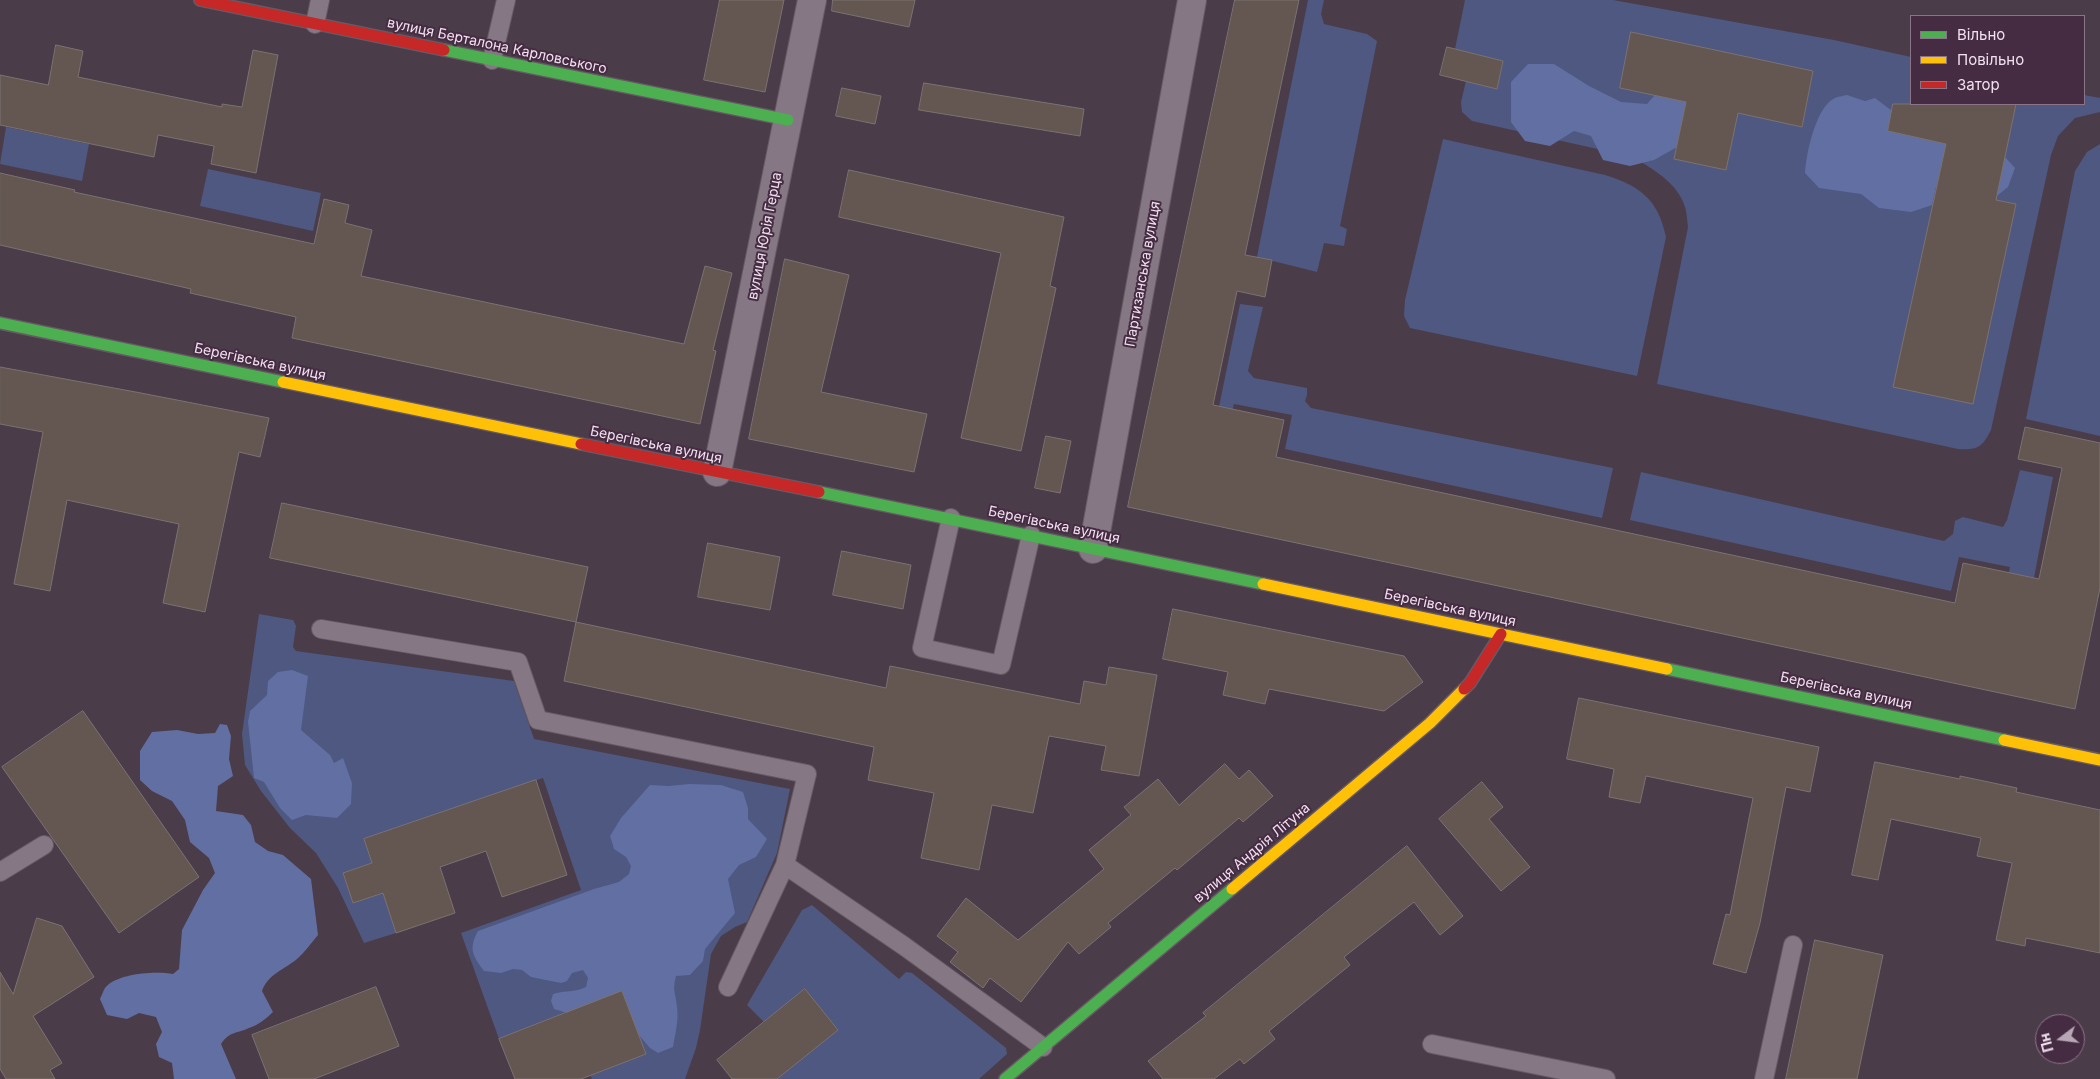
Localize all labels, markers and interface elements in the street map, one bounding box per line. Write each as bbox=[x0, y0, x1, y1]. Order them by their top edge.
street label: вулиця Берталона Карловського bbox=[386, 14, 608, 78]
legend bbox=[1910, 15, 2085, 105]
text: Вільно bbox=[1957, 25, 2005, 44]
text: Повільно bbox=[1957, 50, 2024, 69]
text: Затор bbox=[1957, 75, 2000, 94]
street label: вулиця Юрія Герца bbox=[744, 171, 786, 301]
street label: Партизанська вулиця bbox=[1122, 200, 1164, 348]
street label: Берегівська вулиця bbox=[193, 340, 327, 384]
street label: Берегівська вулиця bbox=[589, 423, 723, 467]
street label: Берегівська вулиця bbox=[987, 503, 1121, 547]
street label: Берегівська вулиця bbox=[1383, 586, 1517, 630]
street label: Берегівська вулиця bbox=[1779, 669, 1913, 713]
street label: вулиця Андрія Літуна bbox=[1190, 799, 1314, 907]
north arrow bbox=[2035, 1014, 2085, 1064]
text: Пн bbox=[2035, 1031, 2057, 1054]

